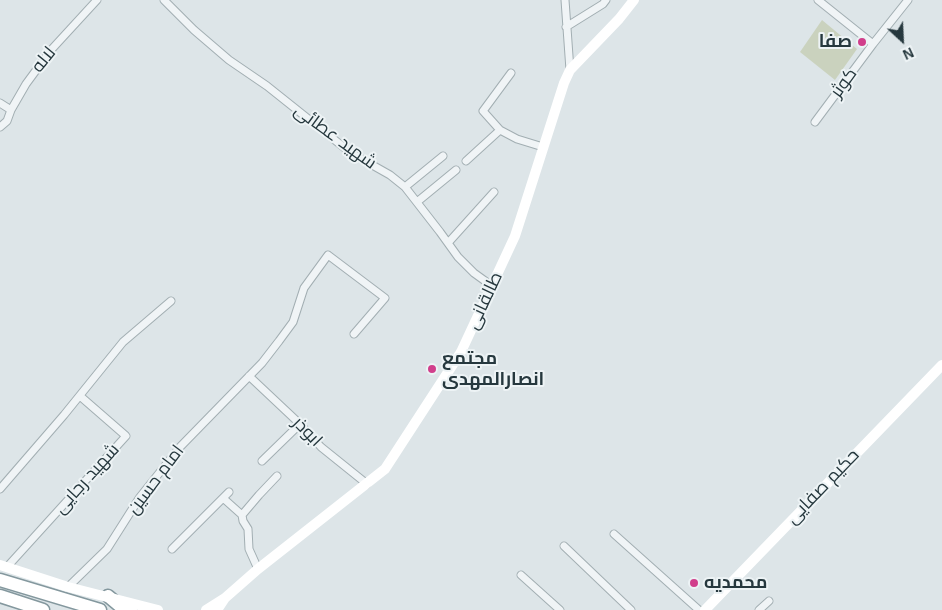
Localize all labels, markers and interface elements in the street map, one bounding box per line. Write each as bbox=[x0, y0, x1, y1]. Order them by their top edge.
north arrow bbox=[877, 15, 927, 65]
place label: صفا bbox=[819, 31, 852, 53]
marker: صفا bbox=[856, 36, 868, 48]
street label: لاله bbox=[27, 43, 61, 77]
text: N bbox=[900, 44, 916, 63]
street label: کوثر bbox=[826, 64, 862, 102]
street label: شهید عطائی bbox=[289, 100, 381, 174]
street label: طالقانی bbox=[462, 269, 508, 333]
place label: مجتمع انصارالمهدی bbox=[442, 348, 544, 390]
marker: مجتمع انصارالمهدی bbox=[426, 363, 438, 375]
street label: ابوذر bbox=[288, 412, 326, 452]
street label: شهید رجایی bbox=[50, 439, 124, 519]
street label: امام حسین bbox=[123, 441, 189, 519]
street label: حکیم صفایی bbox=[782, 445, 864, 529]
place label: محمدیه bbox=[704, 572, 767, 594]
marker: محمدیه bbox=[688, 577, 700, 589]

